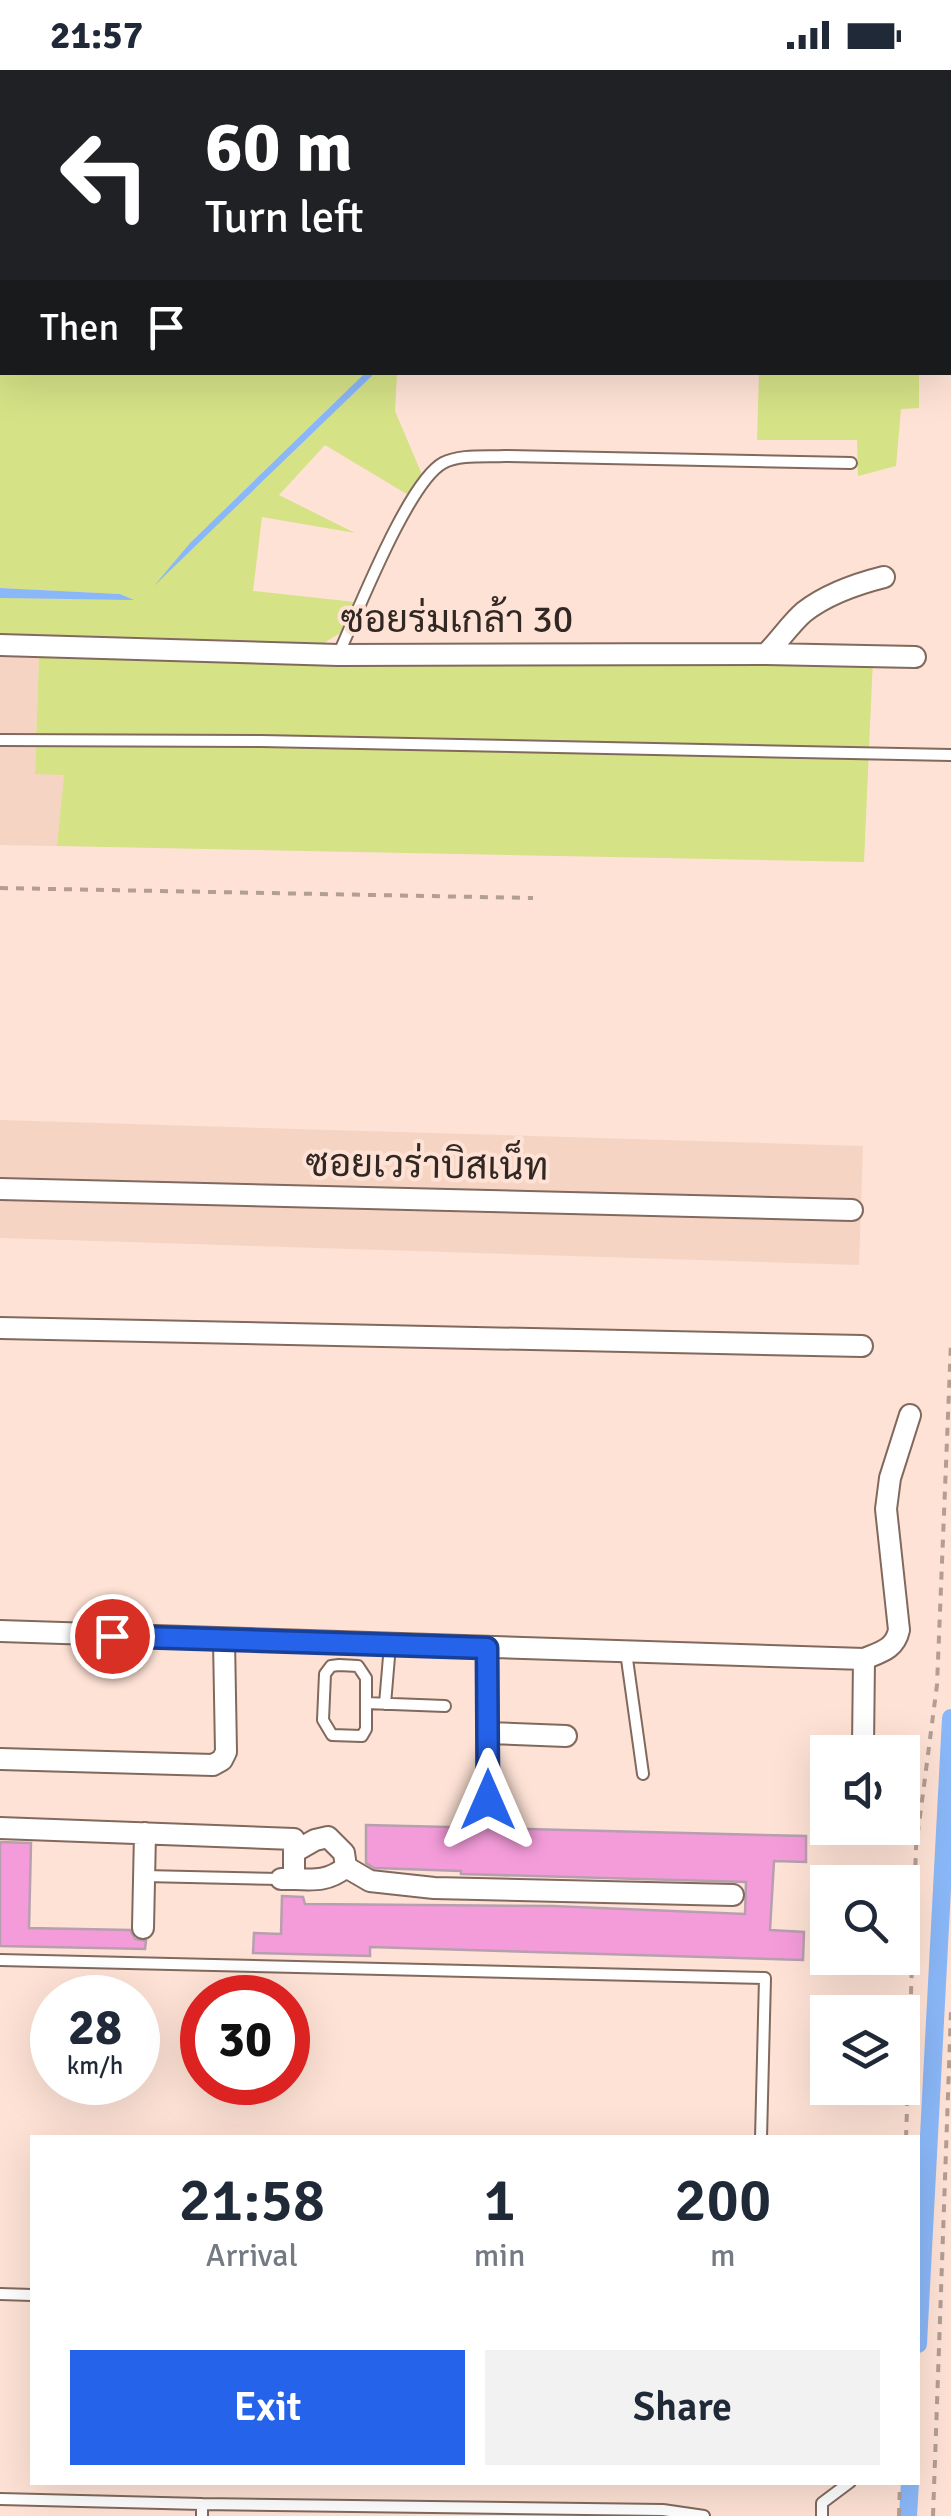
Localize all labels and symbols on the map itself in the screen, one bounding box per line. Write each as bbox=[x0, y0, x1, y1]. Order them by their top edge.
street label: ซอยร่มเกล้า 30 bbox=[341, 596, 573, 643]
street label: ซอยเวร่าบิสเน็ท bbox=[305, 1136, 549, 1191]
pin bbox=[70, 1594, 155, 1679]
position arrow bbox=[436, 1748, 540, 1852]
speed limit sign: 30 bbox=[180, 1975, 310, 2105]

